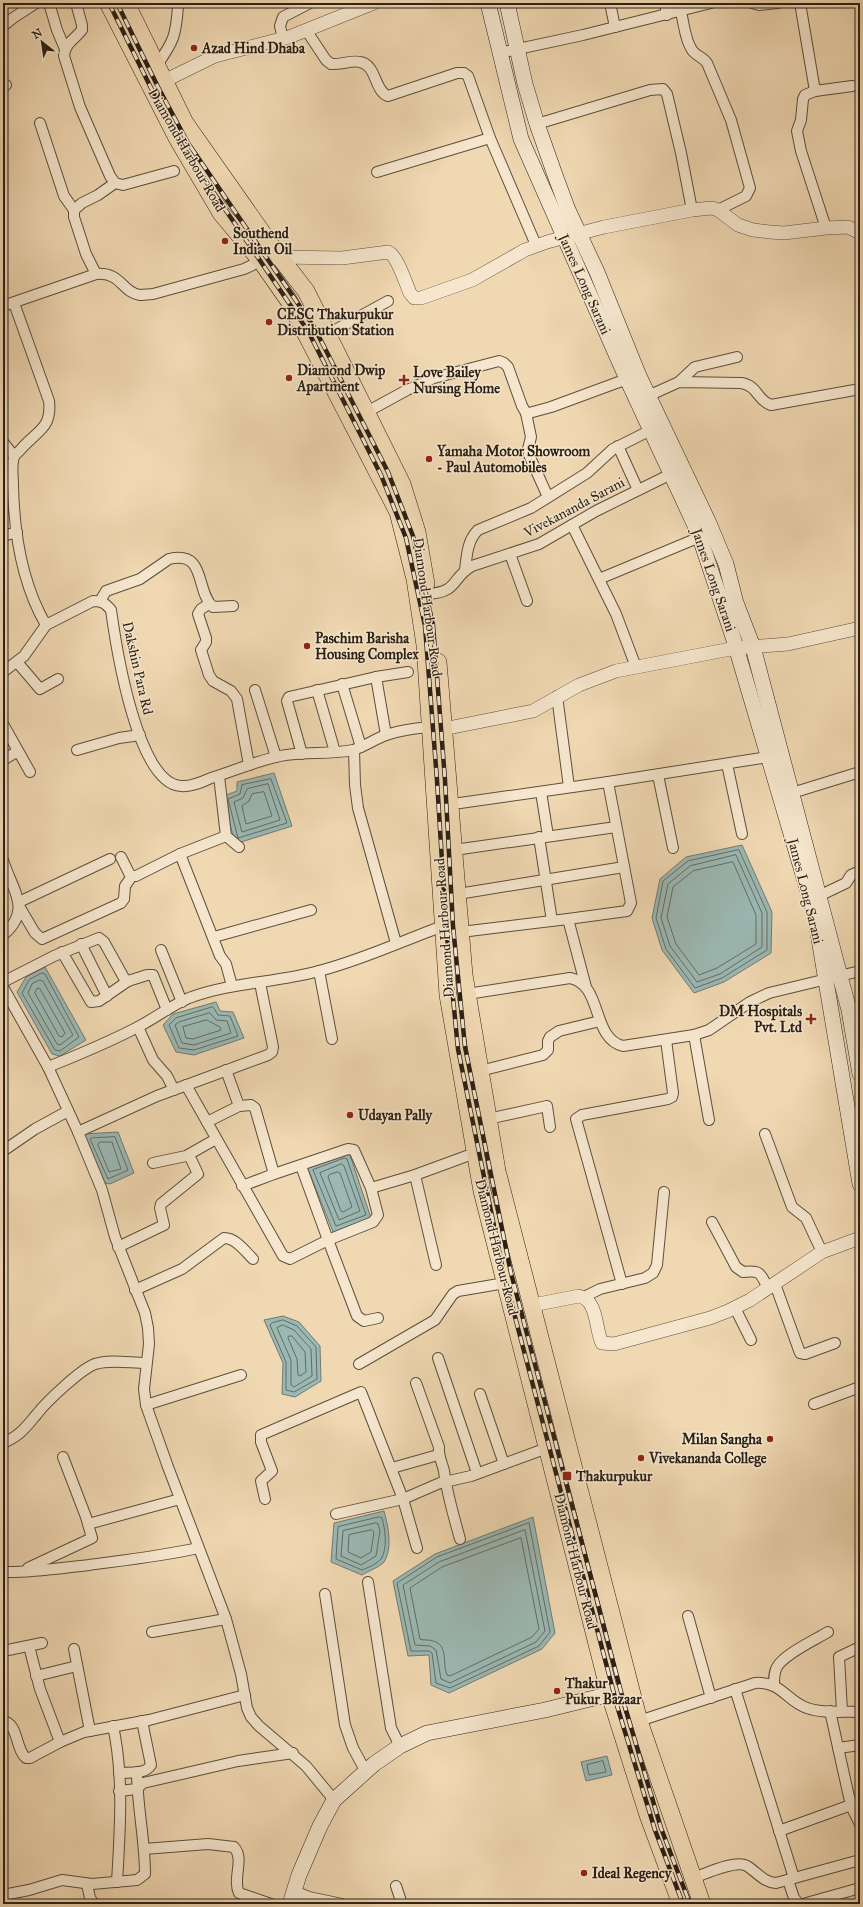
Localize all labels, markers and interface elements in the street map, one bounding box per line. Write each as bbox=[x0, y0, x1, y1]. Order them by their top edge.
north arrow bbox=[22, 22, 62, 62]
text: N bbox=[30, 25, 45, 42]
place label: Azad Hind Dhaba bbox=[201, 40, 306, 57]
marker: Azad Hind Dhaba bbox=[189, 43, 199, 53]
street label: Diamond Harbour Road bbox=[144, 85, 229, 215]
place label: Southend Indian Oil bbox=[233, 225, 293, 258]
street label: James Long Sarani bbox=[553, 230, 614, 338]
marker: Southend Indian Oil bbox=[220, 236, 230, 246]
place label: CESC Thakurpukur Distribution Station bbox=[277, 306, 395, 339]
marker: CESC Thakurpukur Distribution Station bbox=[264, 317, 274, 327]
place label: Diamond Dwip Apartment bbox=[296, 362, 385, 396]
place label: Love Bailey Nursing Home bbox=[413, 364, 500, 398]
marker: Diamond Dwip Apartment bbox=[284, 373, 294, 383]
marker: Love Bailey Nursing Home bbox=[398, 374, 410, 386]
place label: Yamaha Motor Showroom - Paul Automobiles bbox=[436, 443, 591, 476]
marker: Yamaha Motor Showroom - Paul Automobiles bbox=[424, 454, 434, 464]
street label: Vivekananda Sarani bbox=[520, 474, 628, 542]
street label: James Long Sarani bbox=[686, 524, 739, 634]
street label: Diamond Harbour Road bbox=[409, 537, 446, 678]
street label: Dakshin Para Rd bbox=[118, 620, 157, 717]
place label: Paschim Barisha Housing Complex bbox=[315, 630, 420, 664]
marker: Paschim Barisha Housing Complex bbox=[302, 641, 312, 651]
street label: James Long Sarani bbox=[783, 835, 827, 946]
street label: Diamond Harbour Road bbox=[431, 857, 458, 998]
place label: DM Hospitals Pvt. Ltd bbox=[719, 1003, 803, 1036]
marker: DM Hospitals Pvt. Ltd bbox=[805, 1013, 817, 1025]
place label: Udayan Pally bbox=[358, 1107, 434, 1125]
marker: Udayan Pally bbox=[345, 1110, 355, 1120]
street label: Diamond Harbour Road bbox=[471, 1177, 522, 1317]
place label: Milan Sangha bbox=[682, 1431, 763, 1449]
marker: Milan Sangha bbox=[765, 1434, 775, 1444]
place label: Vivekananda College bbox=[648, 1450, 767, 1468]
marker: Vivekananda College bbox=[636, 1453, 646, 1463]
place label: Thakurpukur bbox=[575, 1468, 653, 1486]
marker: Thakurpukur bbox=[561, 1470, 573, 1482]
street label: Diamond Harbour Road bbox=[550, 1491, 601, 1631]
place label: Thakur Pukur Bazaar bbox=[564, 1675, 642, 1708]
marker: Thakur Pukur Bazaar bbox=[552, 1686, 562, 1696]
place label: Ideal Regency bbox=[592, 1865, 673, 1883]
marker: Ideal Regency bbox=[579, 1868, 589, 1878]

